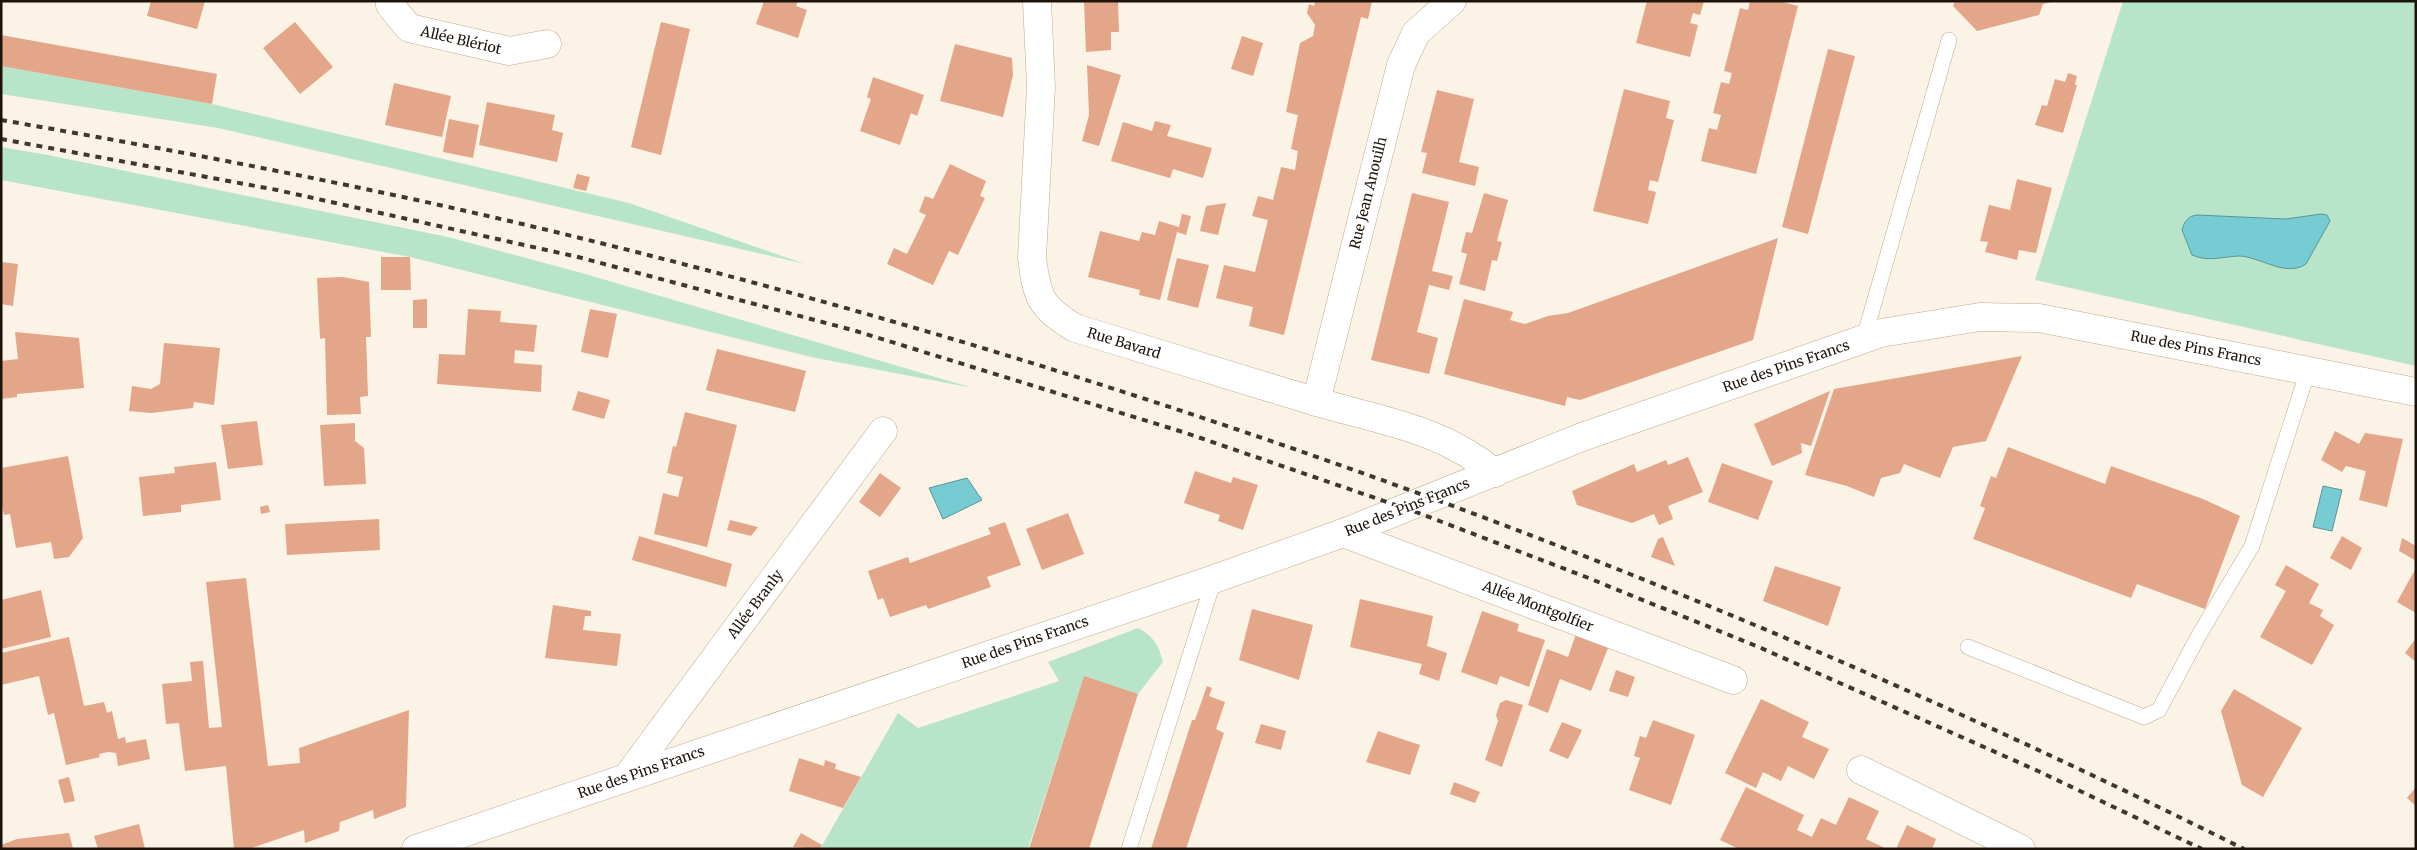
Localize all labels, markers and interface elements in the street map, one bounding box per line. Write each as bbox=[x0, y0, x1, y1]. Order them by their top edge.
street label: Allée Blériot bbox=[418, 22, 504, 58]
street label: Rue Jean Anouilh bbox=[1345, 135, 1391, 251]
street label: Rue Bavard bbox=[1085, 323, 1163, 363]
street label: Rue des Pins Francs bbox=[2129, 326, 2263, 370]
street label: Rue des Pins Francs bbox=[1720, 336, 1852, 396]
street label: Rue des Pins Francs bbox=[1342, 474, 1472, 540]
street label: Allée Branly bbox=[723, 565, 787, 643]
street label: Allée Montgolfier bbox=[1479, 576, 1596, 635]
street label: Rue des Pins Francs bbox=[959, 612, 1091, 672]
street label: Rue des Pins Francs bbox=[575, 742, 707, 802]

